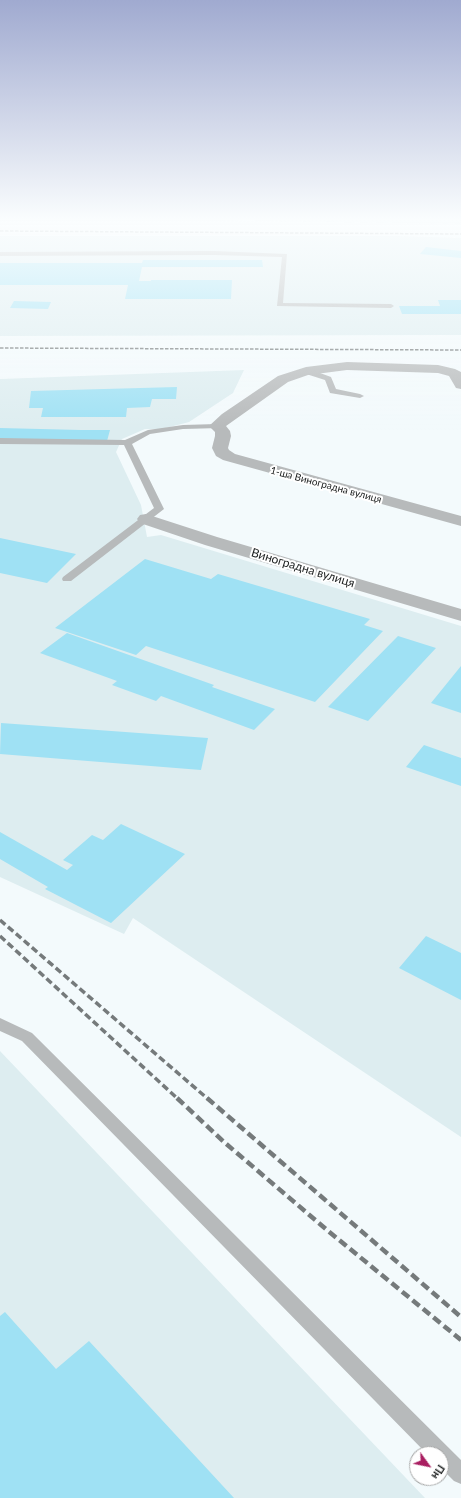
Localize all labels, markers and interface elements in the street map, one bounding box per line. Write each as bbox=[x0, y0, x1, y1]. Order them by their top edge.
street label: 1-ша Виноградна вулиця bbox=[269, 464, 383, 506]
street label: Виноградна вулиця bbox=[250, 545, 356, 591]
north arrow bbox=[409, 1446, 449, 1486]
text: Пн bbox=[429, 1463, 448, 1482]

